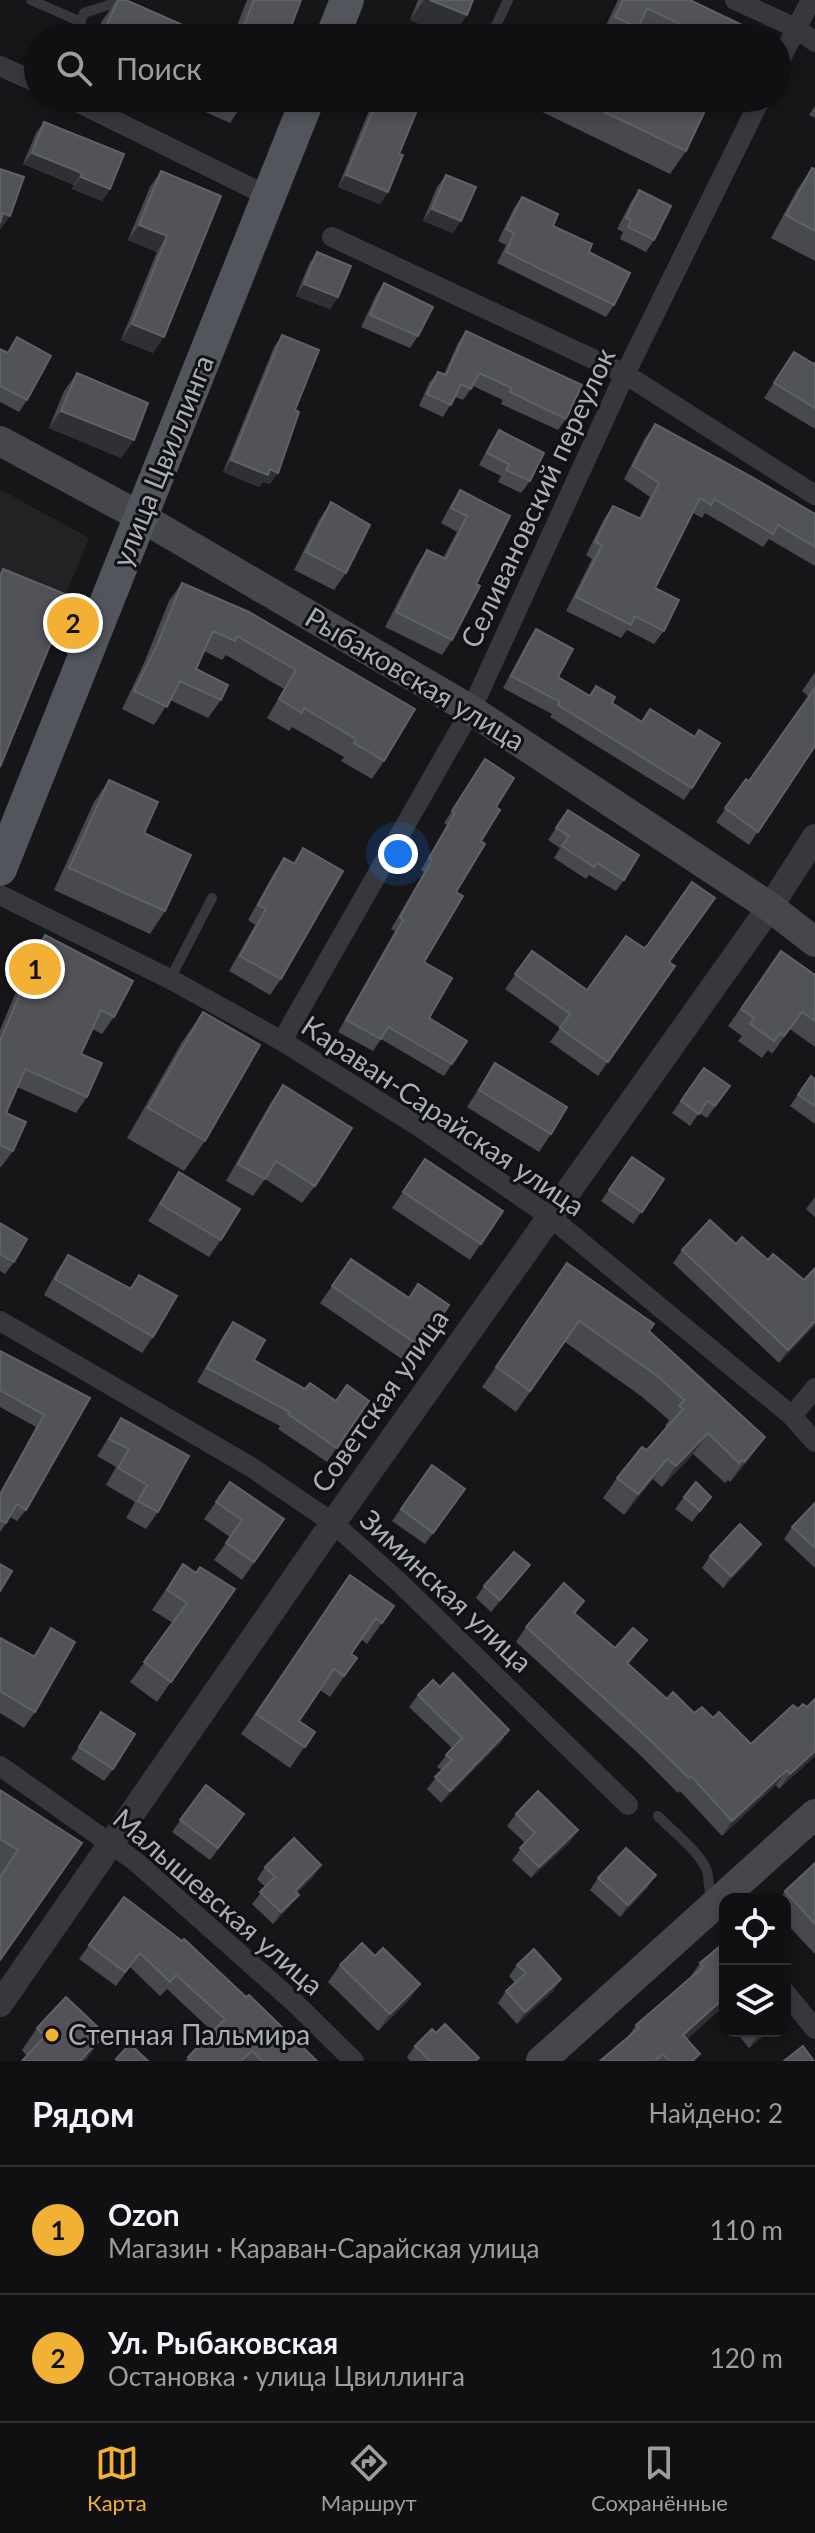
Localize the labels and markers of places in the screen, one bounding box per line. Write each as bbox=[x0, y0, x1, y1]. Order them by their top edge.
pin: 2 bbox=[47, 593, 99, 653]
pin: 1 bbox=[9, 939, 61, 999]
place label: Степная Пальмира bbox=[68, 2017, 310, 2051]
marker: Степная Пальмира bbox=[43, 2026, 61, 2044]

